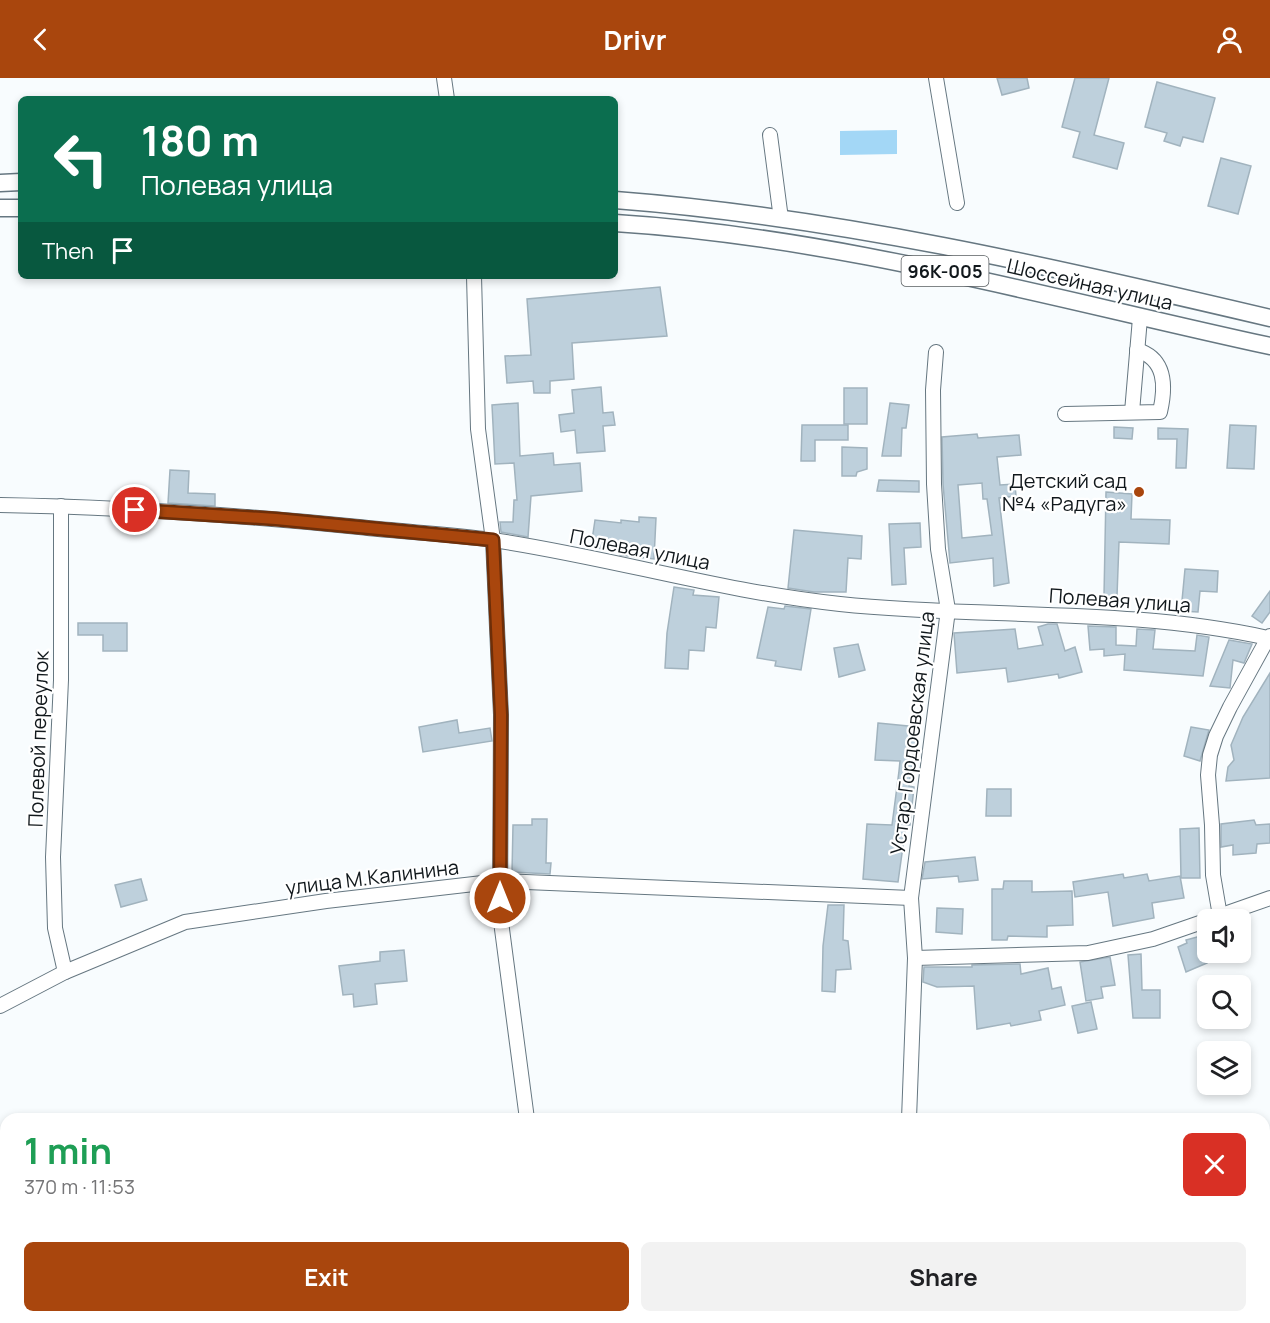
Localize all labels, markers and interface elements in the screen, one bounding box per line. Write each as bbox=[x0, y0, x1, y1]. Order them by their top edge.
text: Drivr bbox=[604, 21, 666, 58]
icon: back bbox=[24, 23, 57, 56]
icon: person bbox=[1213, 23, 1246, 56]
text: 180 m bbox=[141, 111, 259, 169]
icon: left bbox=[42, 120, 120, 198]
text: Полевая улица bbox=[141, 166, 333, 203]
icon: arrive bbox=[106, 234, 139, 267]
text: Then bbox=[42, 236, 94, 266]
street label: Шоссейная улица bbox=[1004, 252, 1176, 316]
road number: 96К-005 bbox=[902, 256, 988, 286]
place label: Детский сад №4 «Радуга» bbox=[1002, 467, 1127, 517]
pin bbox=[109, 484, 160, 535]
marker: Детский сад №4 «Радуга» bbox=[1132, 485, 1146, 499]
icon: arrive bbox=[118, 493, 151, 526]
street label: Полевая улица bbox=[568, 522, 712, 576]
street label: Полевая улица bbox=[1048, 582, 1192, 618]
street label: Устар-Гордоевская улица bbox=[884, 610, 940, 856]
street label: Полевой переулок bbox=[21, 649, 55, 828]
street label: улица М.Калинина bbox=[284, 853, 460, 901]
position arrow bbox=[468, 866, 532, 930]
map controls bbox=[1197, 909, 1251, 1095]
button: sound bbox=[1197, 909, 1251, 963]
button: search bbox=[1197, 975, 1251, 1029]
button: layers bbox=[1197, 1041, 1251, 1095]
text: 1 min bbox=[24, 1126, 112, 1175]
button: close bbox=[1183, 1133, 1246, 1196]
text: 370 m · 11:53 bbox=[24, 1173, 135, 1200]
button: Exit bbox=[24, 1242, 629, 1311]
button: Share bbox=[641, 1242, 1246, 1311]

